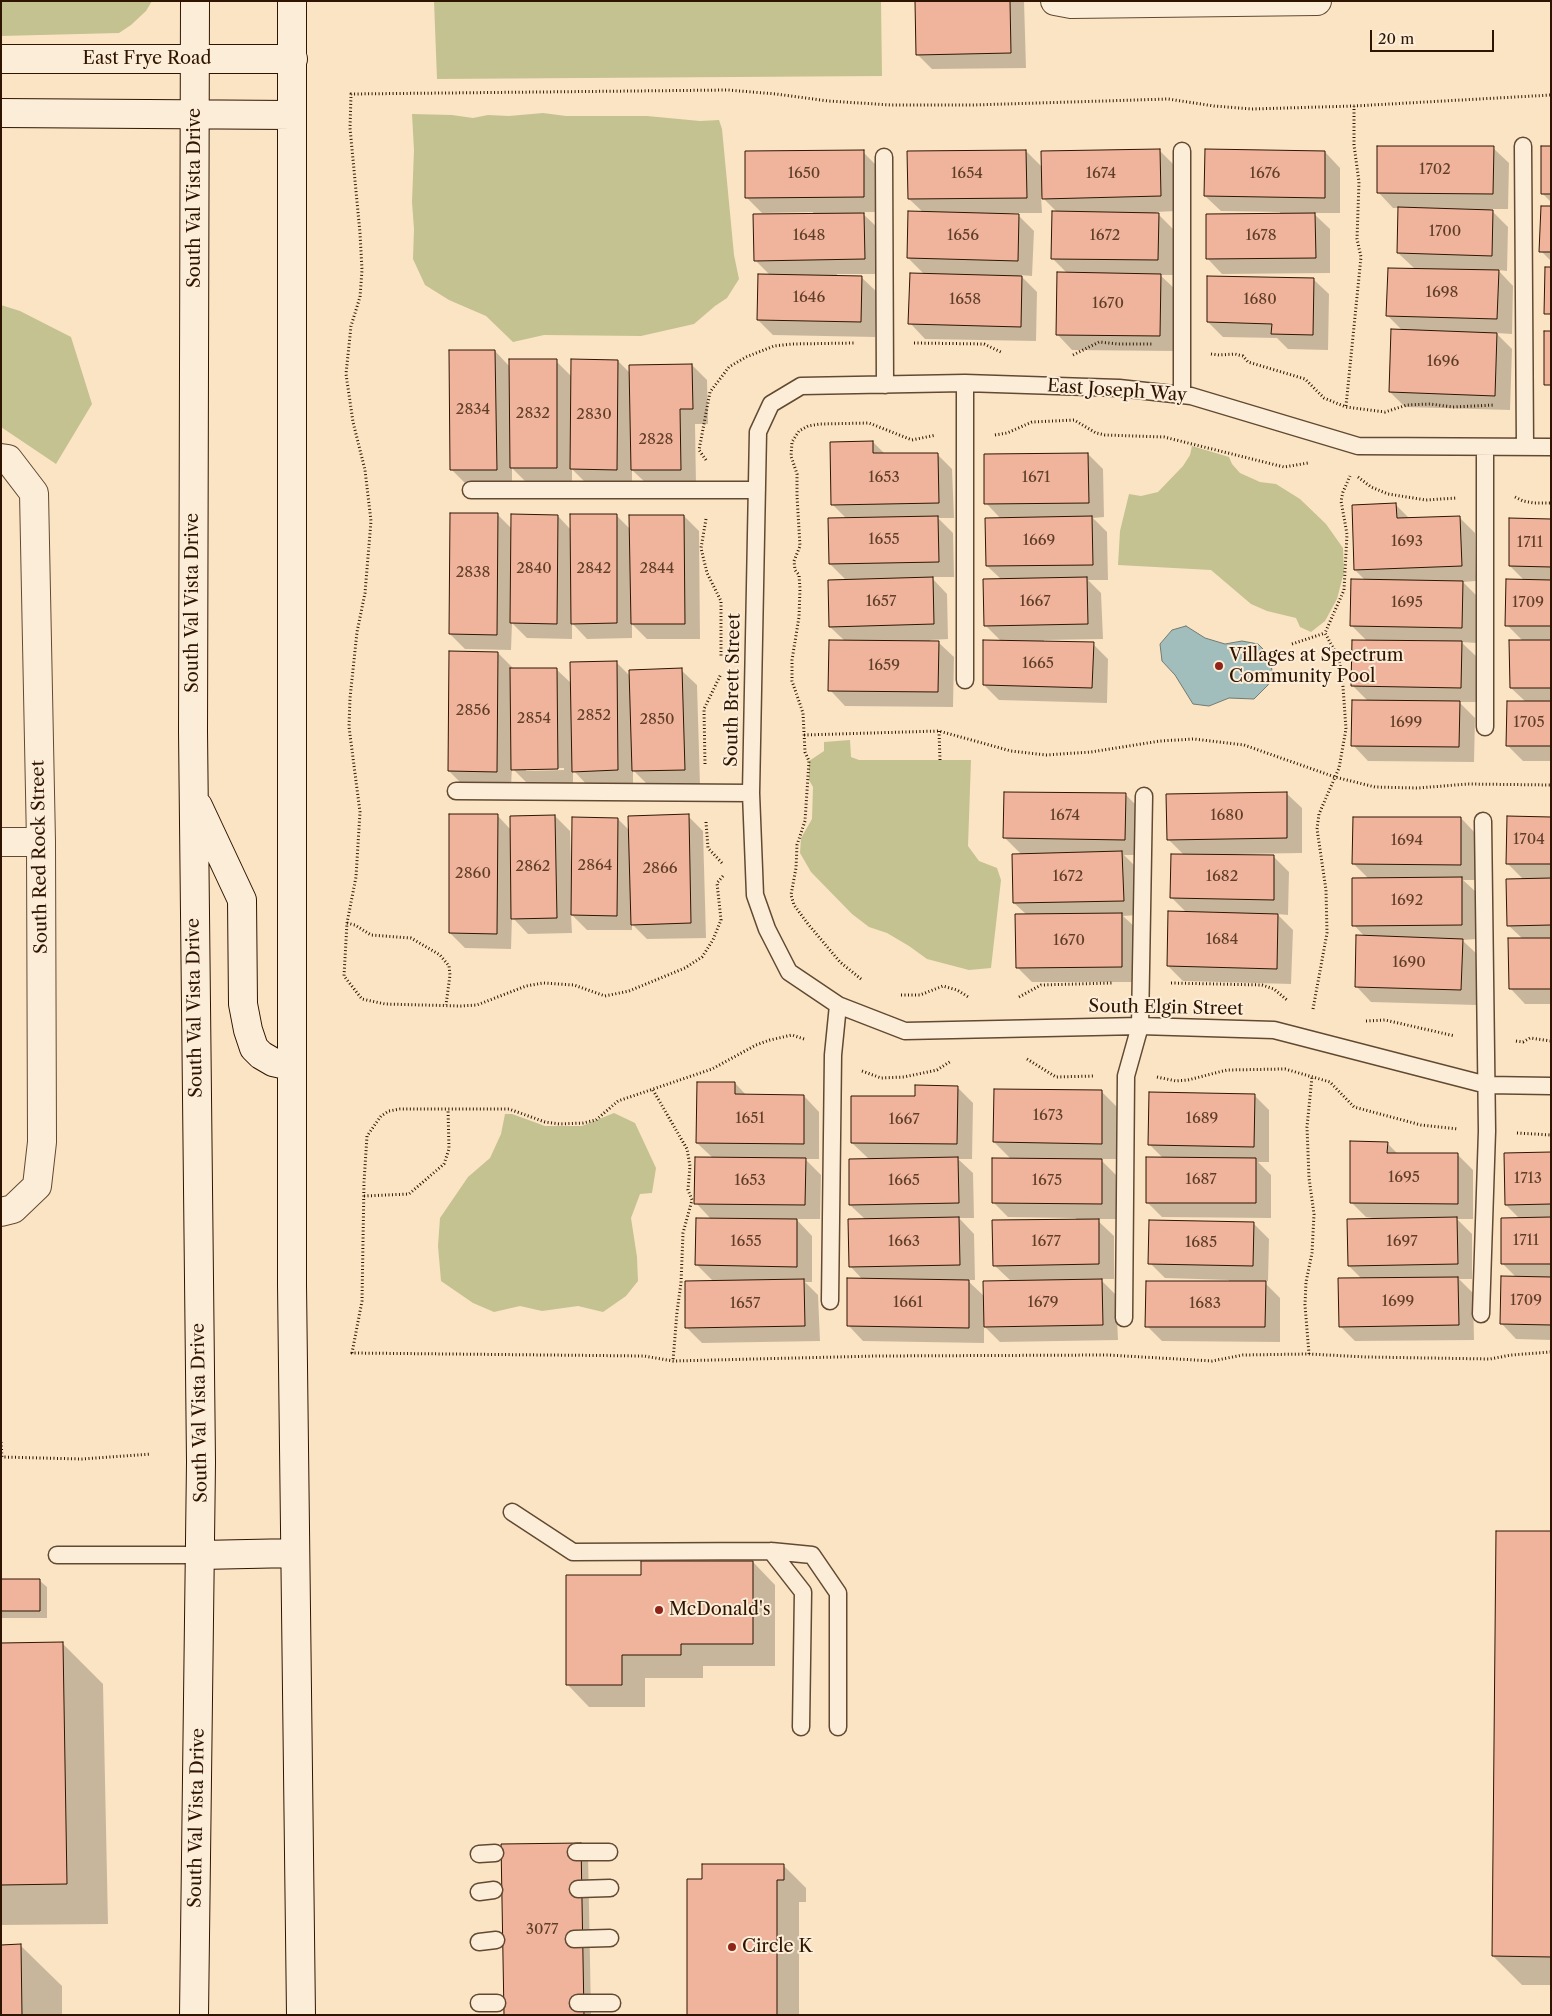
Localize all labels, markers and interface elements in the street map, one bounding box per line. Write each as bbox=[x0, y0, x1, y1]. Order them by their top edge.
scale bar bbox=[1372, 20, 1496, 52]
text: 20 m bbox=[1378, 29, 1414, 48]
street label: East Frye Road bbox=[83, 48, 211, 70]
street label: South Val Vista Drive bbox=[184, 108, 206, 288]
house number: 1702 bbox=[1419, 161, 1451, 179]
house number: 1650 bbox=[788, 165, 820, 183]
house number: 1654 bbox=[951, 165, 983, 183]
house number: 1674 bbox=[1086, 165, 1116, 183]
house number: 1676 bbox=[1250, 165, 1280, 183]
house number: 1700 bbox=[1429, 223, 1461, 241]
house number: 1648 bbox=[793, 227, 825, 245]
house number: 1656 bbox=[947, 227, 979, 245]
house number: 1672 bbox=[1090, 227, 1120, 245]
house number: 1678 bbox=[1245, 227, 1277, 245]
house number: 1698 bbox=[1426, 284, 1458, 302]
house number: 1646 bbox=[793, 289, 825, 307]
house number: 1658 bbox=[949, 291, 981, 309]
house number: 1680 bbox=[1243, 291, 1277, 309]
house number: 1670 bbox=[1092, 295, 1124, 313]
house number: 1696 bbox=[1427, 353, 1459, 371]
street label: East Joseph Way bbox=[1046, 375, 1188, 407]
house number: 2834 bbox=[456, 401, 490, 419]
house number: 2832 bbox=[516, 405, 550, 423]
house number: 2830 bbox=[576, 406, 612, 424]
house number: 2828 bbox=[638, 431, 674, 449]
house number: 1653 bbox=[868, 469, 900, 487]
house number: 1671 bbox=[1022, 469, 1050, 487]
street label: South Val Vista Drive bbox=[182, 513, 204, 693]
house number: 1655 bbox=[868, 531, 900, 549]
house number: 1669 bbox=[1023, 532, 1055, 550]
house number: 1693 bbox=[1391, 533, 1423, 551]
house number: 1711 bbox=[1517, 534, 1543, 552]
house number: 2840 bbox=[516, 560, 552, 578]
house number: 2842 bbox=[577, 560, 611, 578]
house number: 2844 bbox=[640, 560, 674, 578]
house number: 2838 bbox=[456, 564, 490, 582]
house number: 1657 bbox=[866, 593, 896, 611]
house number: 1667 bbox=[1019, 593, 1051, 611]
house number: 1695 bbox=[1391, 594, 1423, 612]
house number: 1709 bbox=[1512, 594, 1544, 612]
street label: South Brett Street bbox=[721, 613, 745, 767]
place label: Villages at Spectrum Community Pool bbox=[1229, 645, 1404, 688]
house number: 1665 bbox=[1022, 655, 1054, 673]
house number: 1659 bbox=[868, 657, 900, 675]
marker: Villages at Spectrum Community Pool bbox=[1213, 660, 1225, 672]
house number: 2856 bbox=[456, 702, 490, 720]
house number: 2852 bbox=[577, 707, 611, 725]
house number: 2854 bbox=[517, 710, 551, 728]
house number: 2850 bbox=[639, 711, 675, 729]
house number: 1699 bbox=[1390, 714, 1422, 732]
house number: 1705 bbox=[1513, 714, 1545, 732]
street label: South Red Rock Street bbox=[28, 760, 52, 954]
house number: 1674 bbox=[1050, 807, 1080, 825]
house number: 1680 bbox=[1210, 807, 1244, 825]
house number: 1704 bbox=[1513, 831, 1545, 849]
house number: 1694 bbox=[1391, 832, 1423, 850]
house number: 2864 bbox=[578, 857, 612, 875]
house number: 2862 bbox=[516, 858, 550, 876]
house number: 2866 bbox=[642, 860, 678, 878]
house number: 2860 bbox=[455, 865, 491, 883]
house number: 1672 bbox=[1053, 868, 1083, 886]
house number: 1682 bbox=[1206, 868, 1238, 886]
house number: 1692 bbox=[1391, 892, 1423, 910]
street label: South Val Vista Drive bbox=[183, 918, 207, 1098]
house number: 1684 bbox=[1206, 931, 1238, 949]
house number: 1670 bbox=[1053, 932, 1085, 950]
house number: 1690 bbox=[1392, 954, 1426, 972]
street label: South Elgin Street bbox=[1088, 996, 1244, 1020]
house number: 1673 bbox=[1033, 1107, 1063, 1125]
house number: 1651 bbox=[735, 1110, 765, 1128]
house number: 1689 bbox=[1186, 1110, 1218, 1128]
house number: 1667 bbox=[888, 1111, 920, 1129]
house number: 1695 bbox=[1388, 1169, 1420, 1187]
house number: 1713 bbox=[1514, 1170, 1542, 1188]
house number: 1687 bbox=[1185, 1171, 1217, 1189]
house number: 1653 bbox=[734, 1172, 766, 1190]
house number: 1665 bbox=[888, 1172, 920, 1190]
house number: 1675 bbox=[1032, 1172, 1062, 1190]
house number: 1711 bbox=[1513, 1232, 1539, 1250]
house number: 1655 bbox=[730, 1233, 762, 1251]
house number: 1663 bbox=[888, 1233, 920, 1251]
house number: 1677 bbox=[1031, 1233, 1061, 1251]
house number: 1697 bbox=[1386, 1233, 1418, 1251]
house number: 1685 bbox=[1185, 1234, 1217, 1252]
house number: 1709 bbox=[1510, 1292, 1542, 1310]
house number: 1699 bbox=[1382, 1293, 1414, 1311]
house number: 1661 bbox=[893, 1294, 923, 1312]
house number: 1679 bbox=[1027, 1294, 1059, 1312]
house number: 1657 bbox=[730, 1295, 760, 1313]
house number: 1683 bbox=[1189, 1295, 1221, 1313]
street label: South Val Vista Drive bbox=[188, 1323, 212, 1503]
place label: McDonald's bbox=[669, 1599, 770, 1621]
marker: McDonald's bbox=[653, 1604, 665, 1616]
street label: South Val Vista Drive bbox=[185, 1728, 209, 1908]
house number: 3077 bbox=[526, 1921, 558, 1939]
place label: Circle K bbox=[742, 1936, 812, 1958]
marker: Circle K bbox=[726, 1941, 738, 1953]

